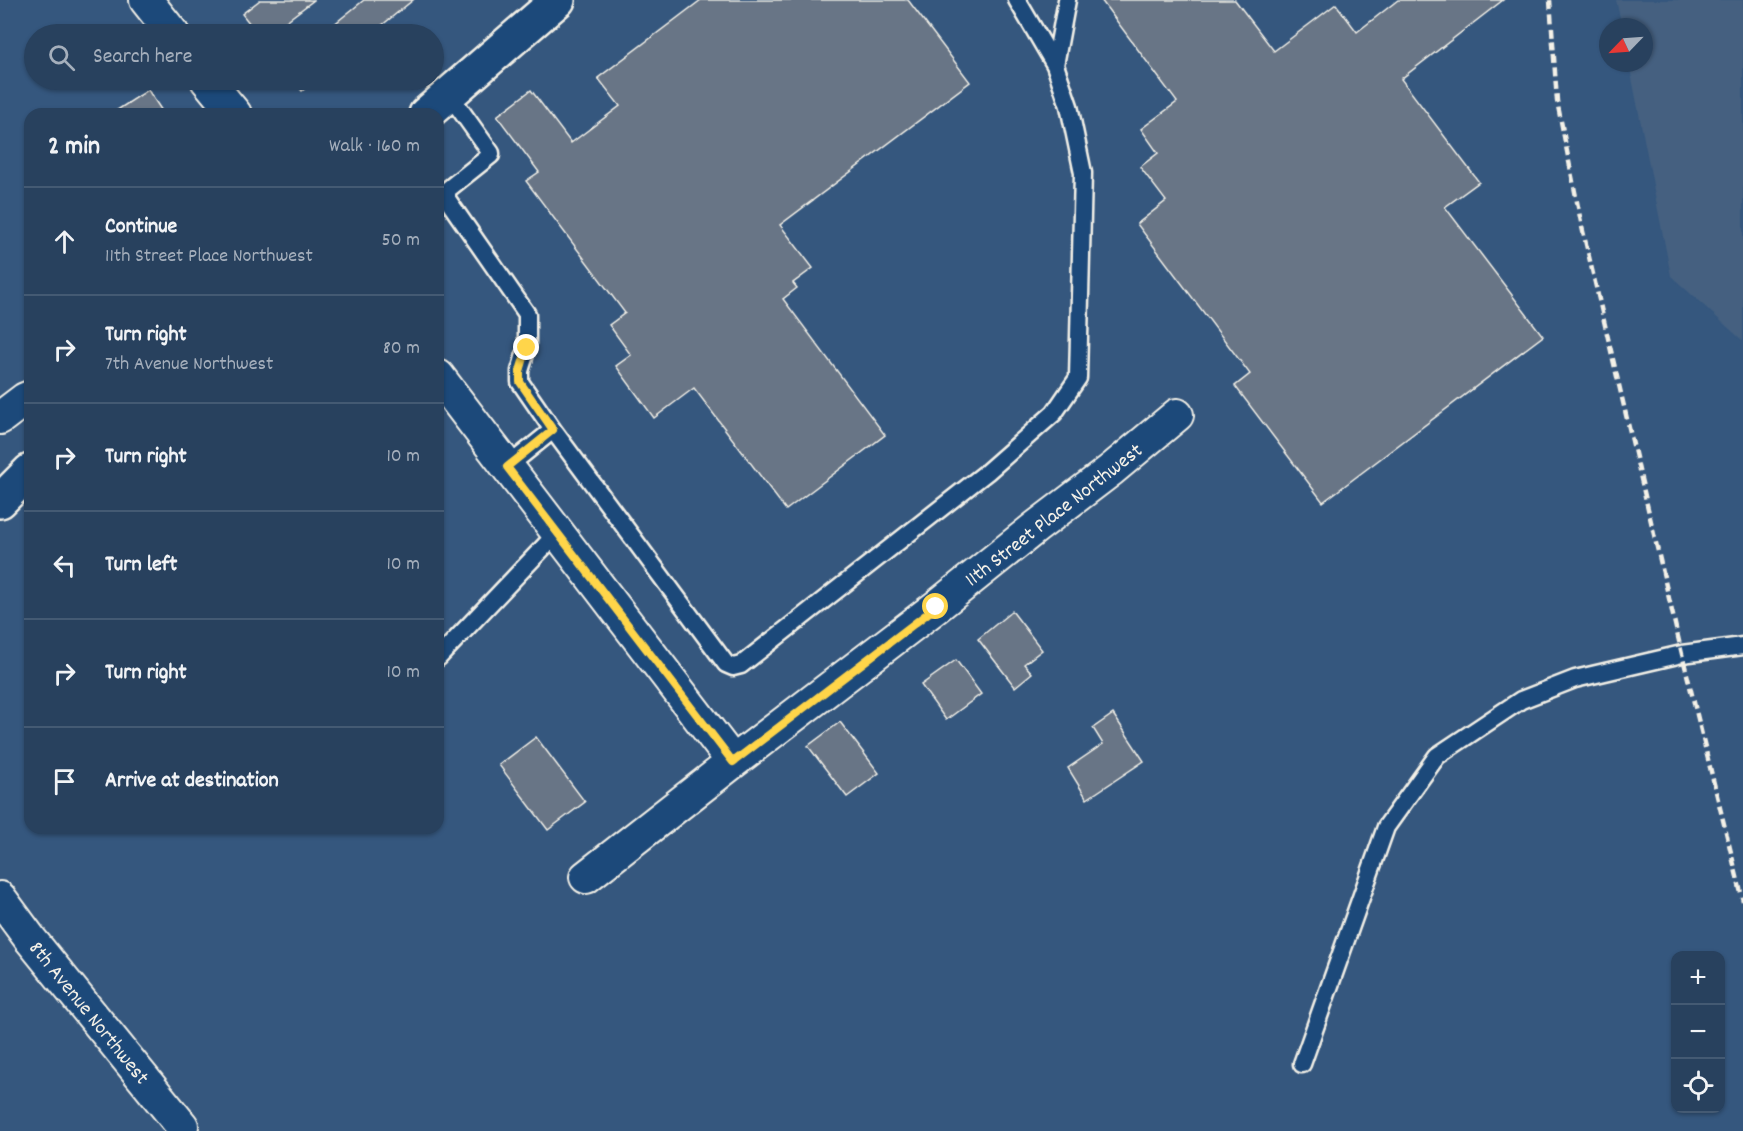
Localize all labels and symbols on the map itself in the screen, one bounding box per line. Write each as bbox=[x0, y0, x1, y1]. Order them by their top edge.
north arrow bbox=[1599, 18, 1653, 72]
route end bbox=[513, 334, 539, 360]
street label: 11th Street Place Northwest bbox=[960, 437, 1150, 595]
route start bbox=[922, 593, 948, 619]
street label: 8th Avenue Northwest bbox=[20, 936, 155, 1092]

